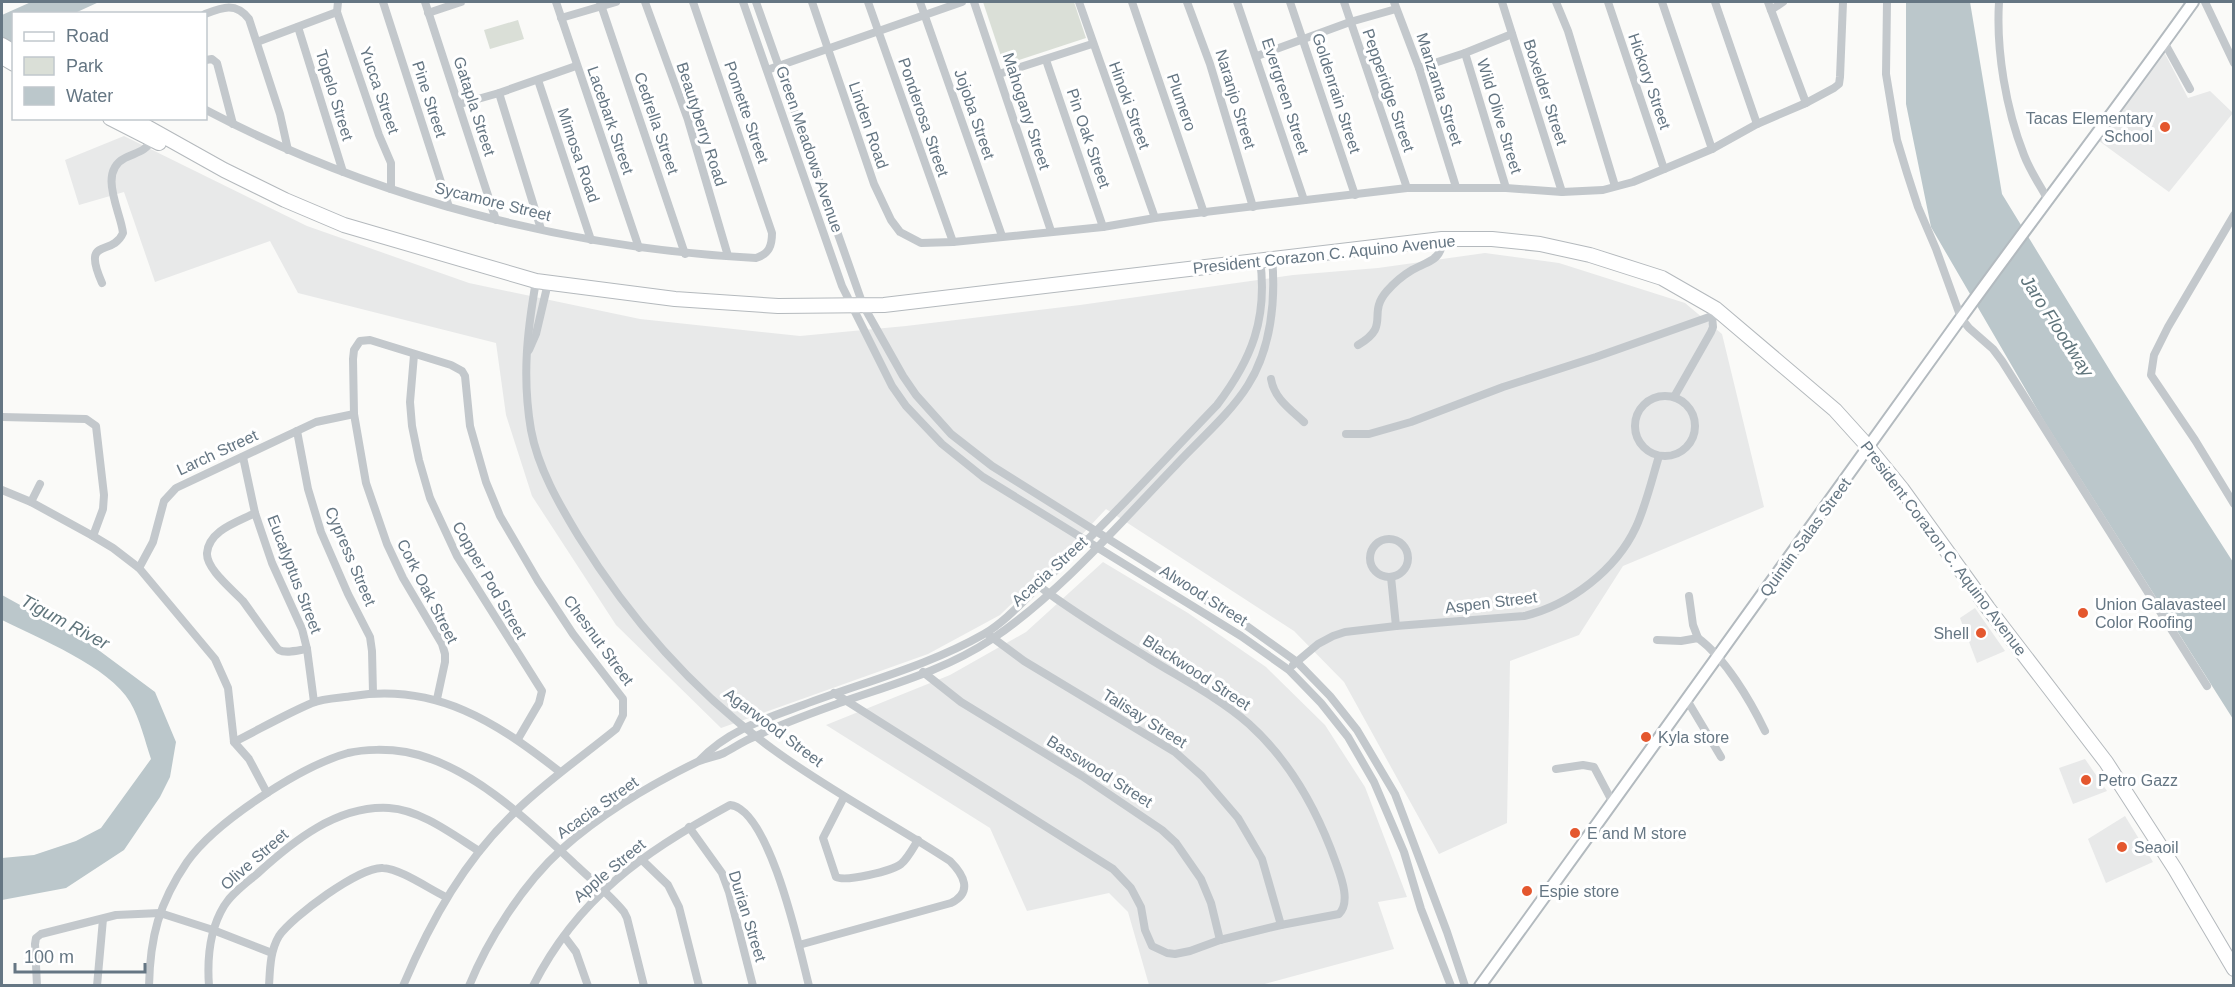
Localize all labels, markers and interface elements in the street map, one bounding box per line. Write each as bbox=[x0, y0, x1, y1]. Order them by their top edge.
legend bbox=[12, 12, 207, 120]
text: Road bbox=[66, 26, 109, 46]
street label: Pepperidge Street bbox=[1359, 26, 1418, 154]
street label: Goldenrain Street bbox=[1309, 31, 1364, 156]
street label: Manzanta Street bbox=[1413, 31, 1466, 148]
street label: Hickory Street bbox=[1625, 31, 1674, 132]
street label: Evergreen Street bbox=[1259, 36, 1312, 157]
street label: Boxelder Street bbox=[1520, 37, 1571, 148]
street label: Yucca Street bbox=[357, 45, 403, 136]
street label: Naranjo Street bbox=[1212, 47, 1259, 151]
street label: Topelo Street bbox=[313, 48, 357, 143]
street label: Mahogany Street bbox=[1000, 51, 1054, 172]
street label: Gatapla Street bbox=[450, 54, 499, 158]
text: Park bbox=[66, 56, 104, 76]
street label: Ponderosa Street bbox=[895, 56, 952, 179]
street label: Wild Olive Street bbox=[1474, 57, 1525, 176]
street label: Pine Street bbox=[409, 59, 450, 140]
street label: Pomette Street bbox=[721, 59, 772, 166]
street label: Hinoki Street bbox=[1106, 59, 1153, 152]
street label: Beautyberry Road bbox=[674, 60, 730, 188]
street label: Lacebark Street bbox=[584, 64, 637, 177]
street label: Green Meadows Avenue bbox=[773, 64, 846, 235]
street label: Jojoba Street bbox=[951, 67, 998, 162]
street label: Cedrella Street bbox=[631, 70, 682, 177]
street label: Plumero bbox=[1164, 71, 1199, 133]
street label: Linden Road bbox=[846, 79, 891, 171]
text: Water bbox=[66, 86, 113, 106]
street label: Pin Oak Street bbox=[1064, 86, 1114, 191]
street label: Mimosa Road bbox=[554, 106, 603, 205]
place label: Tacas Elementary School bbox=[2026, 110, 2153, 145]
marker: Tacas Elementary School bbox=[2158, 120, 2172, 134]
street label: Sycamore Street bbox=[433, 179, 553, 224]
street label: President Corazon C. Aquino Avenue bbox=[1192, 232, 1456, 277]
water label: Jaro Floodway bbox=[2016, 271, 2098, 381]
street label: Larch Street bbox=[174, 426, 261, 479]
street label: President Corazon C. Aquino Avenue bbox=[1857, 438, 2030, 659]
street label: Quintin Salas Street bbox=[1757, 474, 1854, 600]
street label: Cypress Street bbox=[322, 504, 379, 609]
street label: Eucalyptus Street bbox=[264, 513, 325, 636]
street label: Copper Pod Street bbox=[449, 519, 530, 642]
street label: Acacia Street bbox=[1008, 533, 1091, 610]
street label: Cork Oak Street bbox=[394, 536, 461, 647]
street label: Alwood Street bbox=[1157, 562, 1251, 629]
street label: Aspen Street bbox=[1444, 588, 1539, 617]
water label: Tigum River bbox=[18, 590, 113, 654]
street label: Chesnut Street bbox=[560, 592, 637, 689]
place label: Union Galavasteel Color Roofing bbox=[2095, 596, 2226, 631]
marker: Union Galavasteel Color Roofing bbox=[2076, 606, 2090, 620]
place label: Shell bbox=[1933, 625, 1969, 642]
marker: Shell bbox=[1974, 626, 1988, 640]
street label: Blackwood Street bbox=[1140, 631, 1254, 714]
street label: Agarwood Street bbox=[721, 685, 827, 770]
street label: Talisay Street bbox=[1100, 686, 1190, 751]
place label: Kyla store bbox=[1658, 729, 1729, 746]
marker: Kyla store bbox=[1639, 730, 1653, 744]
street label: Basswood Street bbox=[1044, 732, 1156, 811]
place label: Petro Gazz bbox=[2098, 772, 2178, 789]
street label: Acacia Street bbox=[553, 773, 642, 842]
marker: Petro Gazz bbox=[2079, 773, 2093, 787]
street label: Olive Street bbox=[217, 825, 292, 893]
place label: E and M store bbox=[1587, 825, 1687, 842]
marker: E and M store bbox=[1568, 826, 1582, 840]
street label: Apple Street bbox=[570, 835, 649, 905]
place label: Seaoil bbox=[2134, 839, 2178, 856]
marker: Seaoil bbox=[2115, 840, 2129, 854]
street label: Durian Street bbox=[726, 869, 770, 964]
place label: Espie store bbox=[1539, 883, 1619, 900]
marker: Espie store bbox=[1520, 884, 1534, 898]
scale bar bbox=[15, 936, 146, 974]
text: 100 m bbox=[24, 947, 74, 967]

